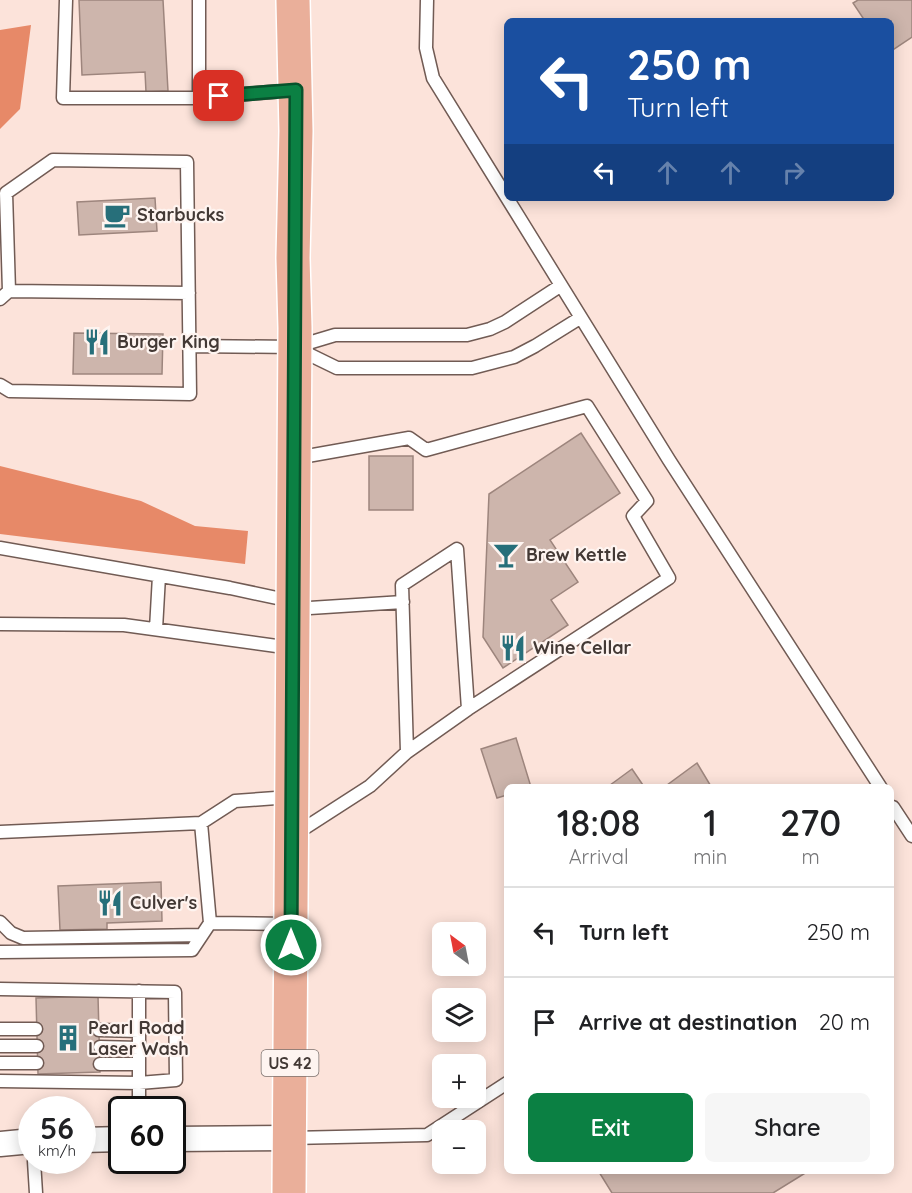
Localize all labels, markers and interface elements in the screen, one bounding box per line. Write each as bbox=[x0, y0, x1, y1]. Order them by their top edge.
text: 250 m bbox=[627, 38, 751, 91]
icon: left bbox=[528, 42, 606, 120]
pin bbox=[193, 70, 244, 121]
icon: arrive bbox=[202, 79, 235, 112]
text: Turn left bbox=[627, 90, 729, 124]
icon: left bbox=[588, 156, 621, 189]
icon: ahead bbox=[651, 156, 684, 189]
icon: ahead bbox=[714, 156, 747, 189]
icon: right bbox=[777, 156, 810, 189]
cafe icon: Starbucks bbox=[102, 200, 132, 230]
place label: Starbucks bbox=[137, 203, 225, 226]
restaurant icon: Burger King bbox=[82, 327, 112, 357]
place label: Burger King bbox=[117, 330, 220, 353]
bar icon: Brew Kettle bbox=[491, 540, 521, 570]
place label: Brew Kettle bbox=[526, 543, 627, 566]
restaurant icon: Wine Cellar bbox=[498, 633, 528, 663]
place label: Wine Cellar bbox=[533, 636, 632, 659]
text: 18:08 bbox=[557, 800, 640, 845]
text: 1 bbox=[703, 800, 717, 845]
text: 270 bbox=[780, 800, 841, 845]
text: Arrival bbox=[569, 844, 629, 869]
text: min bbox=[693, 844, 727, 869]
text: m bbox=[801, 844, 820, 869]
restaurant icon: Culver's bbox=[95, 888, 125, 918]
place label: Culver's bbox=[130, 891, 198, 914]
position arrow bbox=[259, 913, 323, 977]
icon: left bbox=[528, 916, 561, 949]
text: Turn left bbox=[579, 918, 669, 946]
text: 250 m bbox=[807, 918, 870, 946]
north arrow bbox=[432, 922, 486, 976]
map controls bbox=[432, 922, 486, 1174]
button: layers bbox=[432, 988, 486, 1042]
icon: arrive bbox=[528, 1006, 561, 1039]
text: Arrive at destination bbox=[579, 1008, 797, 1036]
text: 20 m bbox=[819, 1008, 870, 1036]
place label: Pearl Road Laser Wash bbox=[88, 1016, 189, 1060]
building icon: Pearl Road Laser Wash bbox=[53, 1023, 83, 1053]
road number: US 42 bbox=[262, 1050, 318, 1076]
button: + bbox=[432, 1054, 486, 1108]
button: Exit bbox=[528, 1093, 693, 1162]
button: Share bbox=[705, 1093, 870, 1162]
speed limit sign: 60 bbox=[108, 1096, 186, 1174]
text: 56 bbox=[40, 1109, 74, 1147]
button: − bbox=[432, 1120, 486, 1174]
text: km/h bbox=[38, 1141, 76, 1160]

